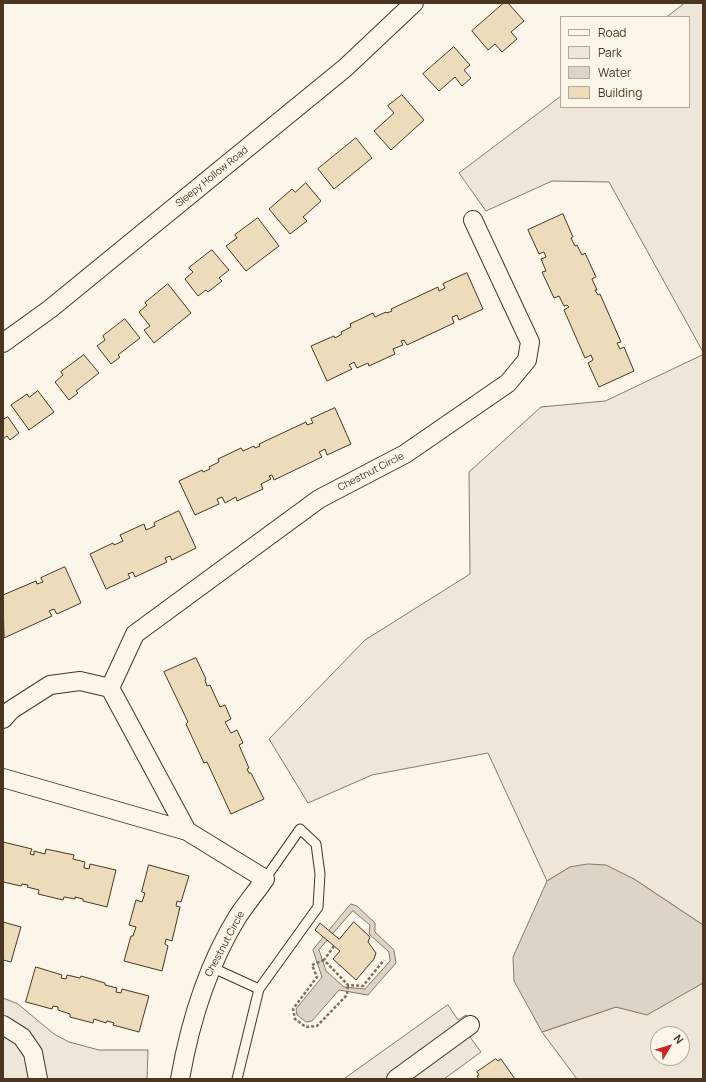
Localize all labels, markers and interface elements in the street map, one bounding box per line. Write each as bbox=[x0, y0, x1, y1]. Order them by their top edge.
legend bbox=[560, 16, 690, 108]
text: Road bbox=[598, 24, 626, 41]
text: Park bbox=[598, 44, 622, 61]
text: Water bbox=[598, 64, 631, 81]
text: Building bbox=[598, 84, 642, 101]
street label: Sleepy Hollow Road bbox=[173, 144, 251, 210]
street label: Chestnut Circle bbox=[336, 450, 406, 494]
street label: Chestnut Circle bbox=[203, 909, 247, 979]
north arrow bbox=[650, 1026, 690, 1066]
text: N bbox=[671, 1031, 687, 1047]

